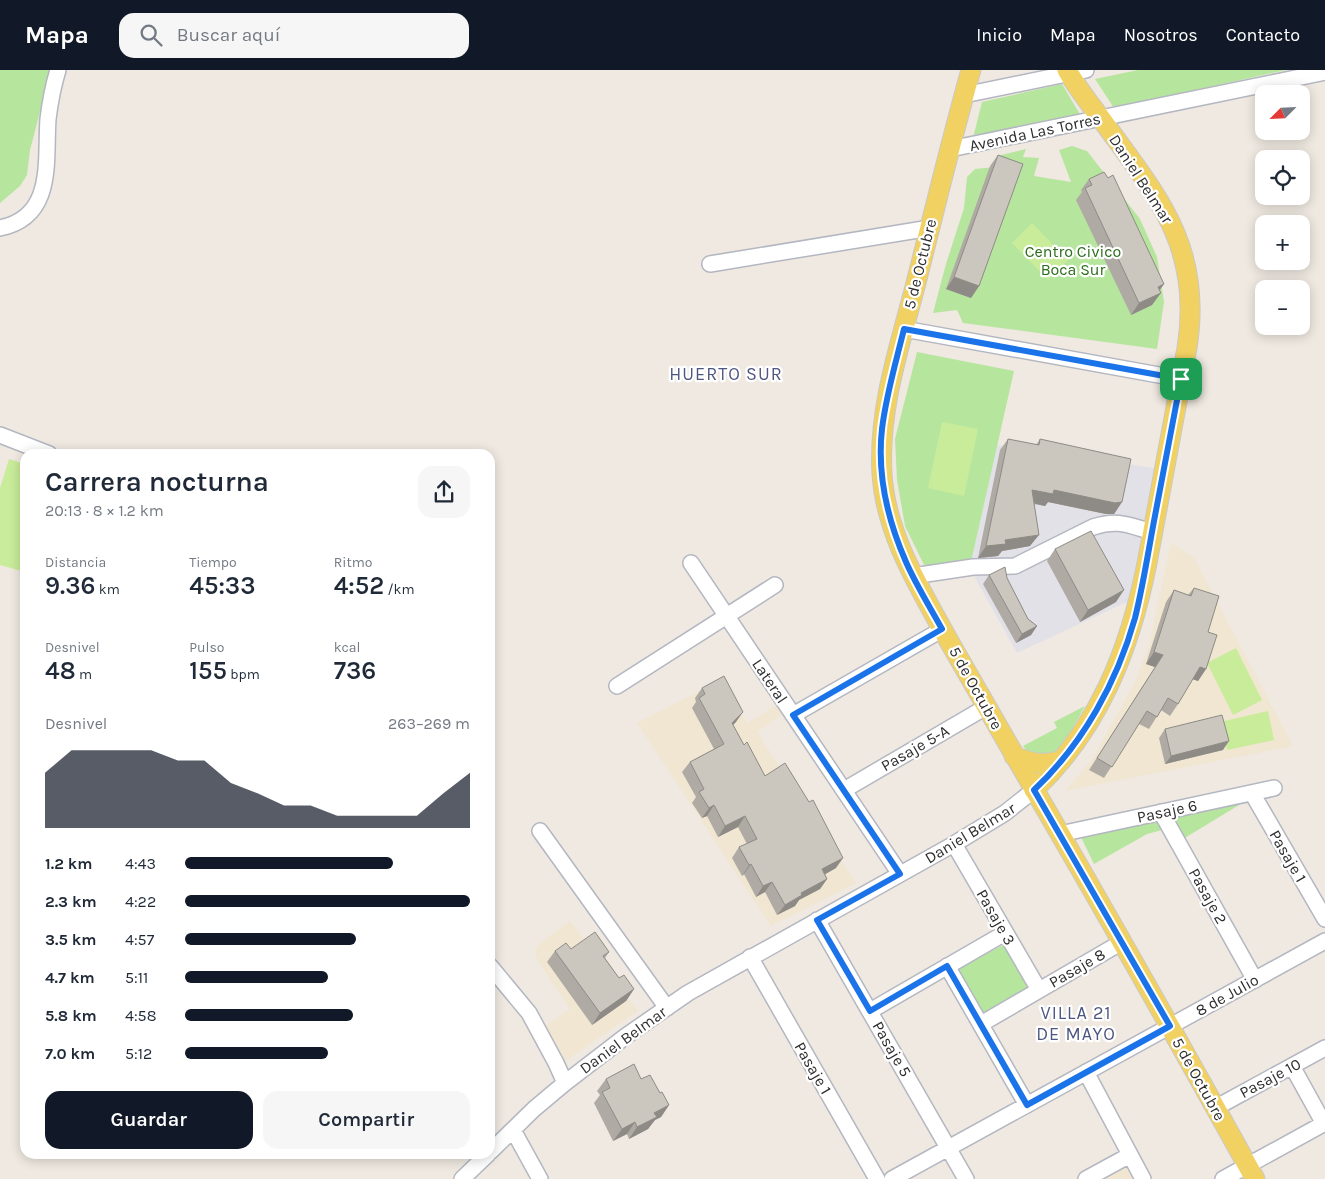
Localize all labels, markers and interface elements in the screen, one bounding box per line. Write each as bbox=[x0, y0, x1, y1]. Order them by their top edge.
search box bbox=[119, 13, 469, 58]
text: Mapa bbox=[25, 21, 89, 49]
icon: search bbox=[137, 21, 165, 49]
text: Buscar aquí bbox=[177, 24, 280, 46]
text: Inicio bbox=[976, 24, 1022, 46]
text: Mapa bbox=[1050, 24, 1096, 46]
text: Nosotros bbox=[1124, 24, 1198, 46]
text: Contacto bbox=[1226, 24, 1300, 46]
north arrow bbox=[1255, 85, 1310, 140]
map controls bbox=[1255, 85, 1310, 335]
street label: Avenida Las Torres bbox=[968, 109, 1102, 155]
street label: Daniel Belmar bbox=[1105, 131, 1177, 227]
button: locate bbox=[1255, 150, 1310, 205]
button: + bbox=[1255, 215, 1310, 270]
street label: 5 de Octubre bbox=[900, 217, 940, 311]
park label: Centro Civico Boca Sur bbox=[1025, 242, 1121, 279]
button: − bbox=[1255, 280, 1310, 335]
pin bbox=[1160, 358, 1202, 400]
district label: HUERTO SUR bbox=[669, 363, 783, 385]
icon: arrive bbox=[1167, 365, 1195, 393]
text: Carrera nocturna bbox=[45, 465, 269, 498]
button: share bbox=[418, 466, 470, 518]
text: 20:13 · 8 × 1.2 km bbox=[45, 501, 164, 520]
text: Distancia bbox=[45, 554, 106, 571]
text: Tiempo bbox=[189, 554, 237, 571]
text: Ritmo bbox=[334, 554, 372, 571]
text: 9.36 bbox=[45, 571, 95, 600]
text: 45:33 bbox=[189, 571, 256, 600]
text: 4:52 bbox=[334, 571, 384, 600]
text: km bbox=[95, 581, 120, 598]
text: /km bbox=[384, 581, 415, 598]
text: Desnivel bbox=[45, 639, 100, 656]
text: Pulso bbox=[189, 639, 224, 656]
text: kcal bbox=[334, 639, 360, 656]
street label: 5 de Octubre bbox=[945, 643, 1007, 733]
street label: Lateral bbox=[748, 655, 792, 707]
text: 48 bbox=[45, 656, 76, 685]
text: 155 bbox=[189, 656, 227, 685]
text: 736 bbox=[334, 656, 376, 685]
text: m bbox=[76, 666, 92, 683]
text: bpm bbox=[227, 666, 260, 683]
text: Desnivel bbox=[45, 714, 107, 733]
text: 263–269 m bbox=[388, 714, 470, 733]
street label: Pasaje 5-A bbox=[877, 721, 953, 775]
street label: Pasaje 6 bbox=[1135, 795, 1199, 827]
street label: Daniel Belmar bbox=[921, 798, 1019, 868]
street label: Pasaje 1 bbox=[1265, 826, 1311, 886]
text: 1.2 km bbox=[45, 854, 93, 873]
text: 4:43 bbox=[125, 854, 156, 873]
street label: Pasaje 2 bbox=[1185, 865, 1231, 927]
street label: Pasaje 3 bbox=[972, 886, 1020, 948]
text: 2.3 km bbox=[45, 892, 97, 911]
text: 4:22 bbox=[125, 892, 156, 911]
text: 3.5 km bbox=[45, 930, 96, 949]
text: 4:57 bbox=[125, 930, 154, 949]
street label: Pasaje 8 bbox=[1046, 944, 1108, 992]
text: 4.7 km bbox=[45, 968, 95, 987]
text: 5:11 bbox=[125, 968, 148, 987]
street label: 8 de Julio bbox=[1192, 970, 1262, 1020]
street label: Daniel Belmar bbox=[576, 1002, 670, 1078]
district label: VILLA 21 DE MAYO bbox=[1036, 1002, 1116, 1045]
text: 5.8 km bbox=[45, 1006, 97, 1025]
text: 4:58 bbox=[125, 1006, 157, 1025]
street label: Pasaje 5 bbox=[869, 1018, 915, 1080]
street label: 5 de Octubre bbox=[1168, 1034, 1230, 1124]
street label: Pasaje 1 bbox=[790, 1038, 836, 1098]
text: 7.0 km bbox=[45, 1044, 95, 1063]
text: 5:12 bbox=[125, 1044, 152, 1063]
street label: Pasaje 10 bbox=[1236, 1054, 1304, 1102]
button: Guardar bbox=[45, 1091, 253, 1149]
button: Compartir bbox=[263, 1091, 470, 1149]

